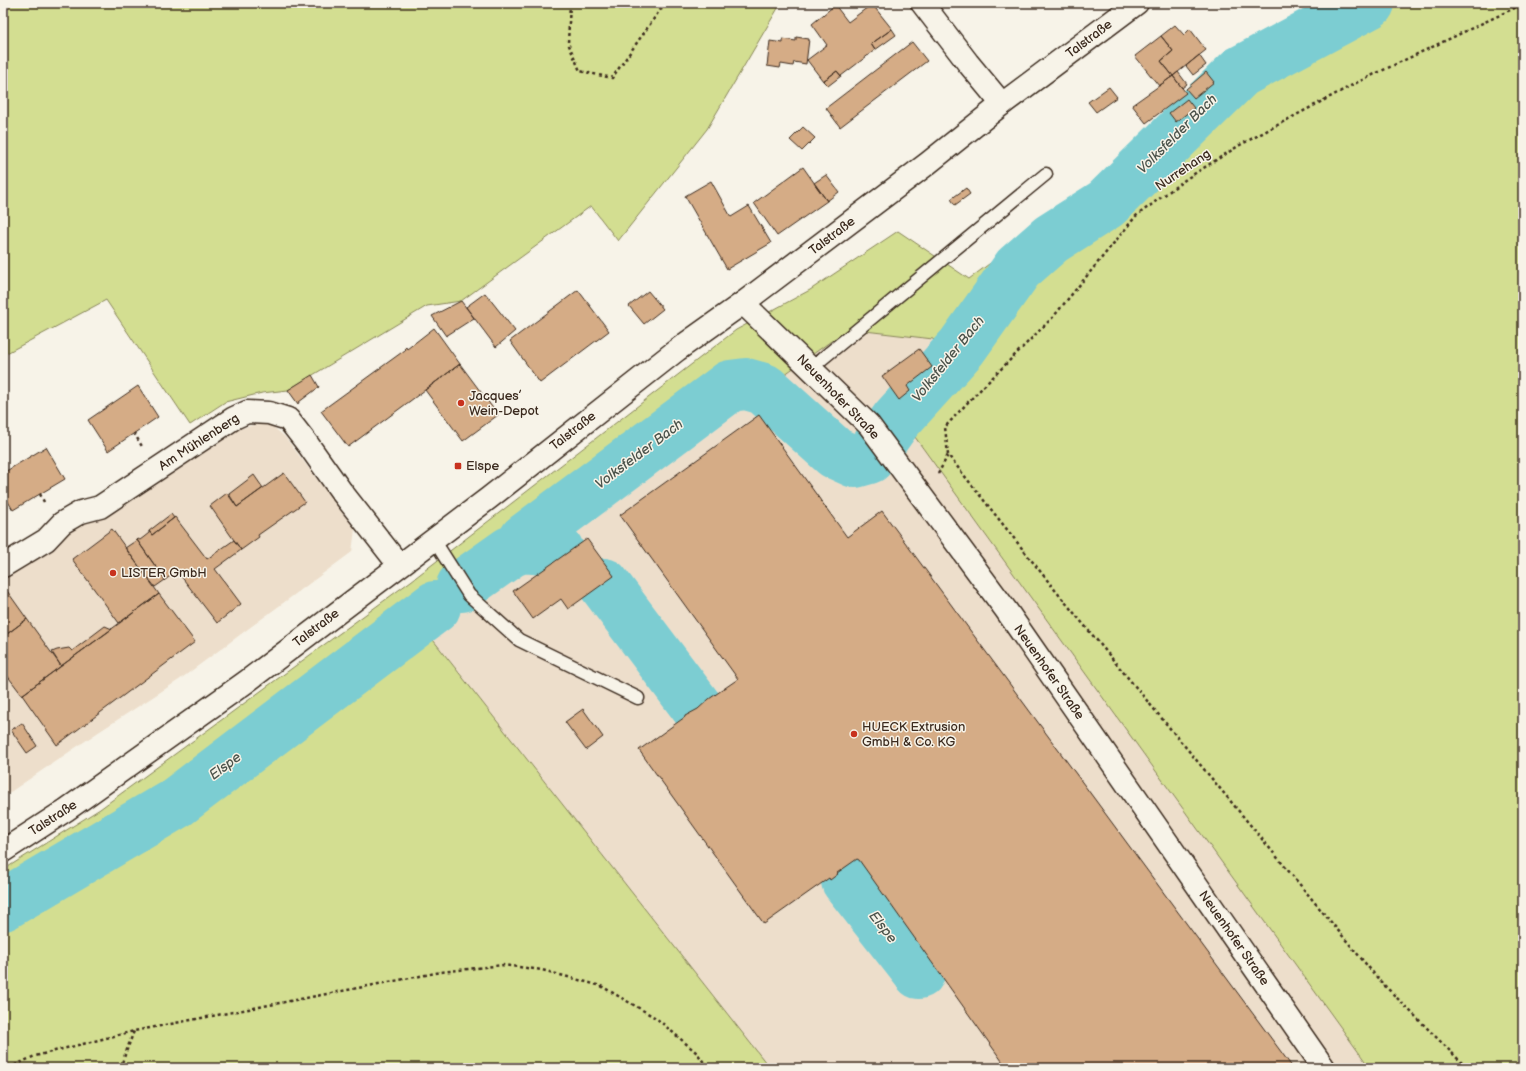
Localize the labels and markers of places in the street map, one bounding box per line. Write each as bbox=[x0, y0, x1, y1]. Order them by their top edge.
place label: Jacques’ Wein-Depot bbox=[469, 388, 539, 419]
marker: Jacques’ Wein-Depot bbox=[456, 398, 466, 408]
place label: Elspe bbox=[466, 458, 499, 474]
marker: Elspe bbox=[453, 461, 463, 471]
place label: LISTER GmbH bbox=[121, 565, 207, 581]
marker: LISTER GmbH bbox=[108, 568, 118, 578]
place label: HUECK Extrusion GmbH & Co. KG bbox=[862, 719, 965, 750]
marker: HUECK Extrusion GmbH & Co. KG bbox=[849, 729, 859, 739]

